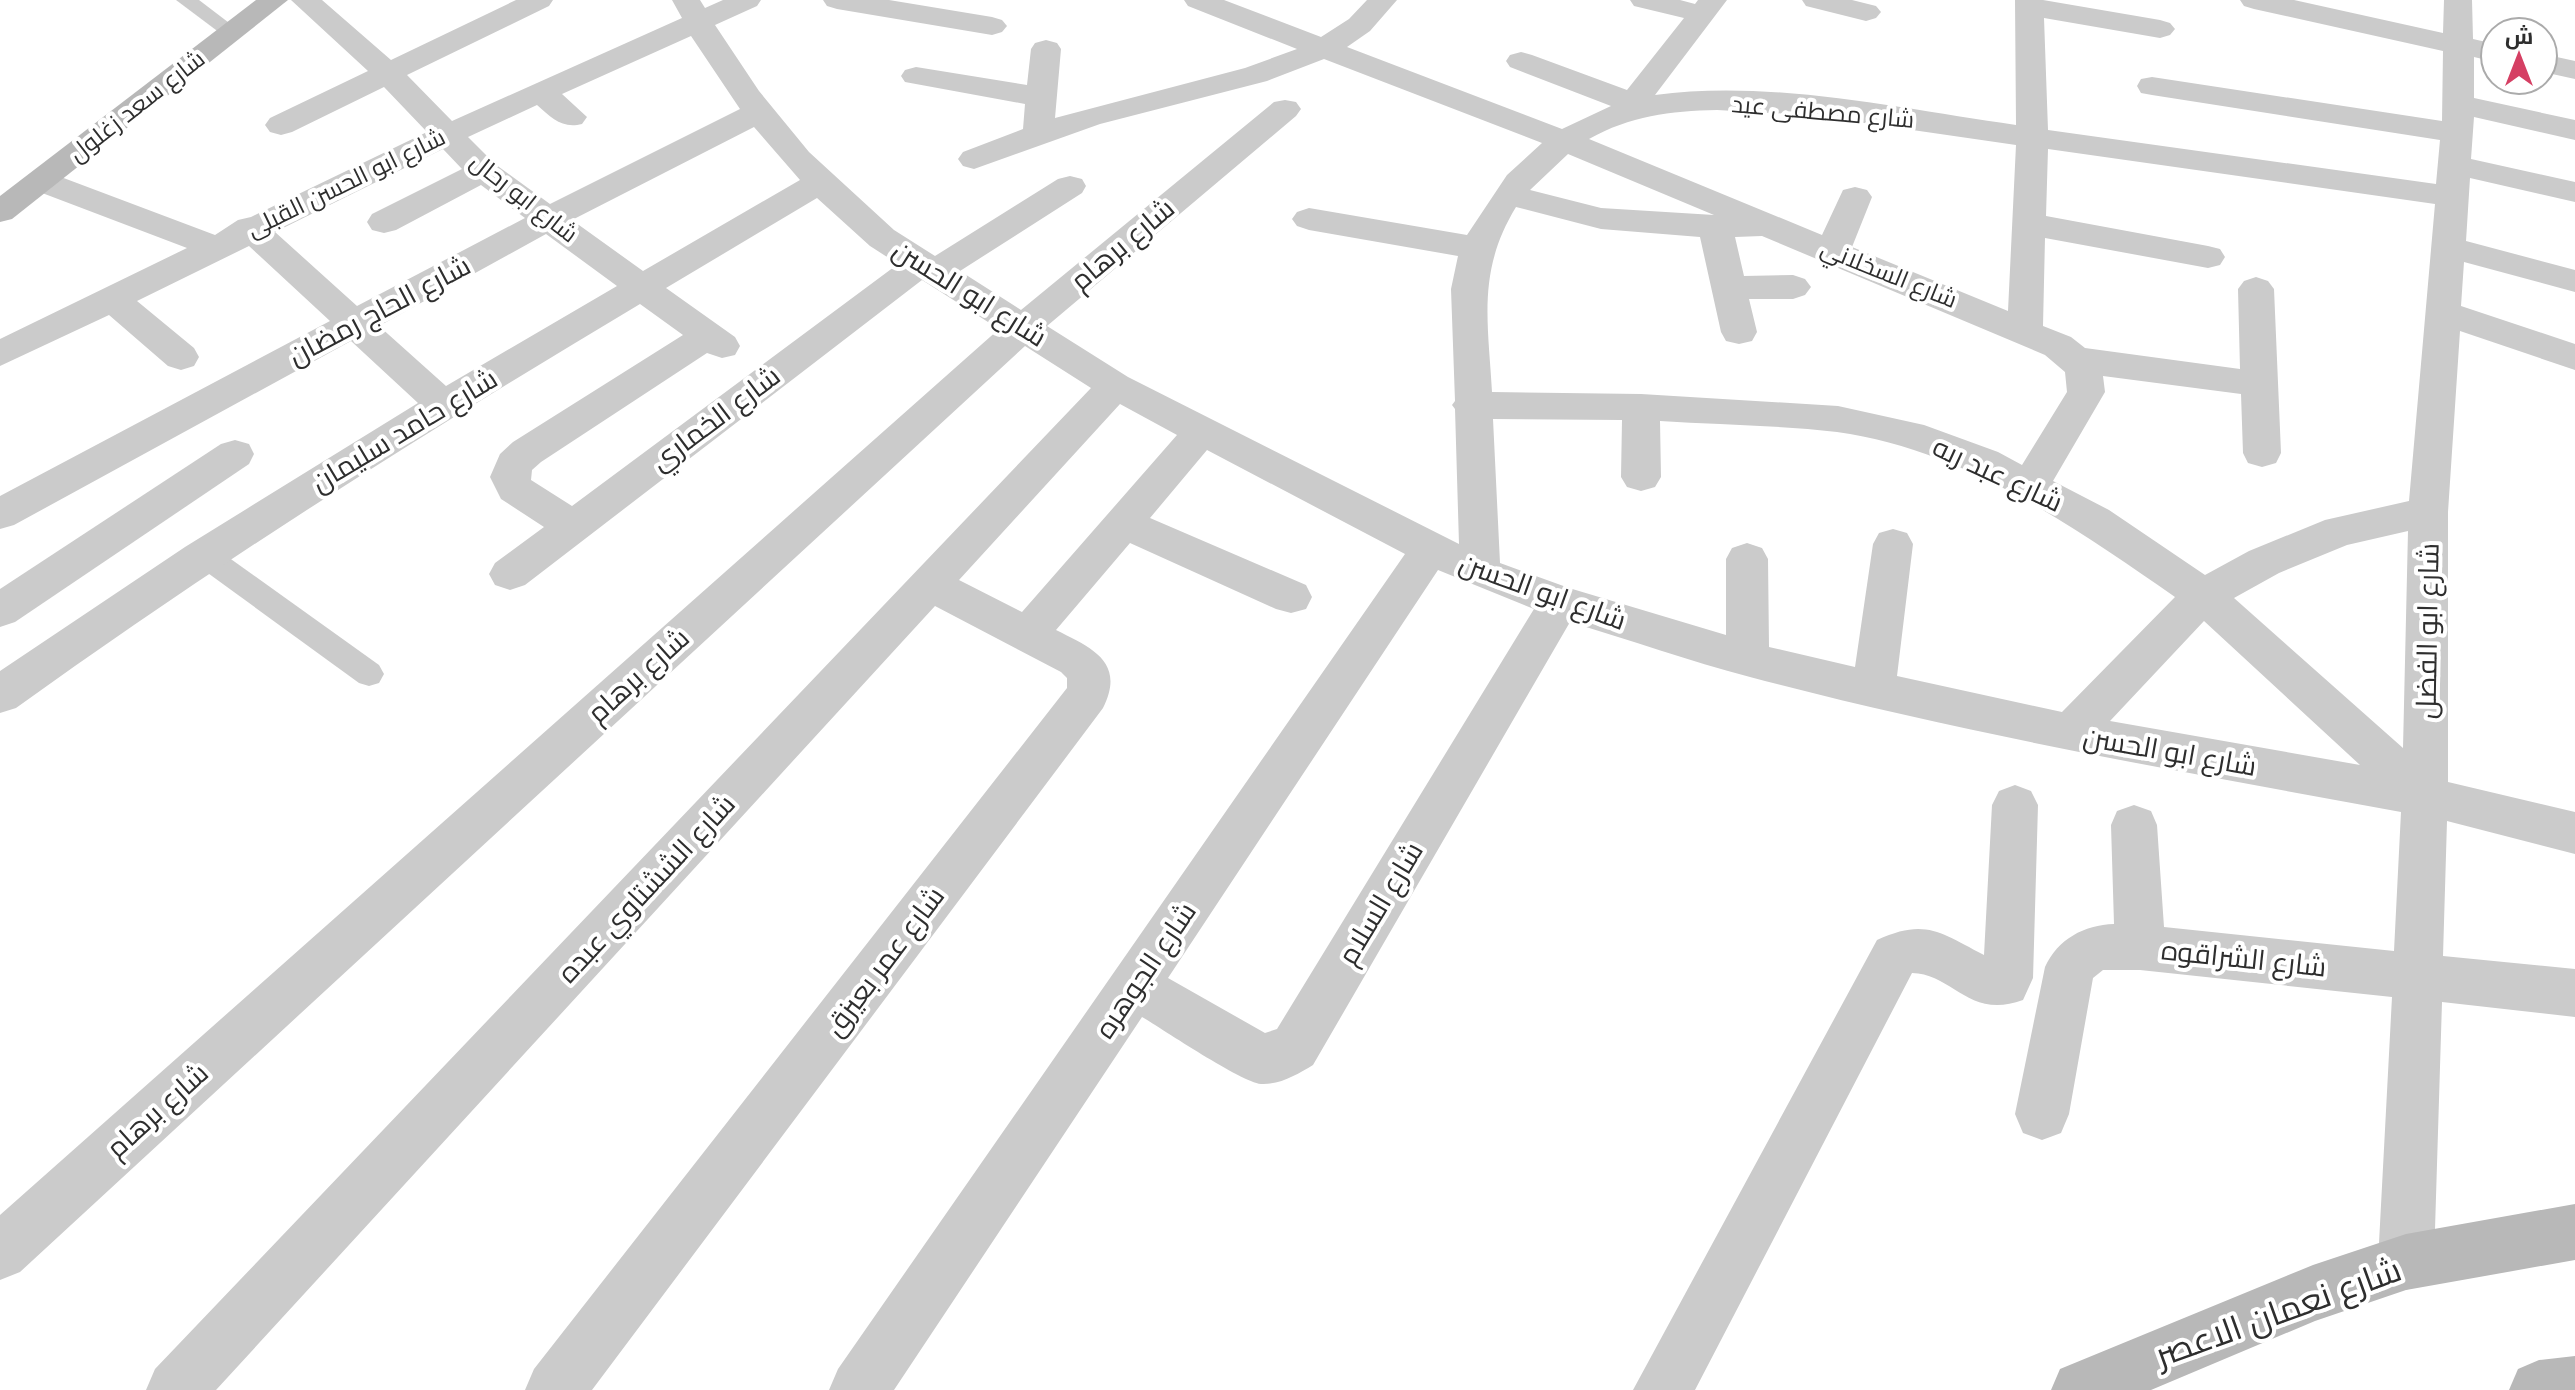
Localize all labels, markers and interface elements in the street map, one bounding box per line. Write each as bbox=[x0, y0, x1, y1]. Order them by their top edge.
north arrow bbox=[2479, 16, 2559, 96]
text: ش bbox=[2505, 22, 2533, 52]
street label: شارع سعد زغلول bbox=[62, 43, 212, 169]
street label: شارع مصطفى عيد bbox=[1730, 88, 1916, 136]
street label: شارع ابو الحسن القبلى bbox=[241, 121, 451, 245]
street label: شارع ابو رحال bbox=[464, 146, 584, 250]
street label: شارع برهام bbox=[1062, 190, 1183, 300]
street label: شارع ابو الحسن bbox=[885, 231, 1054, 356]
street label: شارع السخلاني bbox=[1815, 232, 1962, 319]
street label: شارع الحاج رمضان bbox=[282, 247, 477, 375]
street label: شارع الخماري bbox=[643, 358, 789, 482]
street label: شارع حامد سليمان bbox=[304, 360, 505, 502]
street label: شارع عبد ربه bbox=[1926, 428, 2069, 522]
street label: شارع ابو الفضل bbox=[2407, 542, 2449, 720]
street label: شارع ابو الحسن bbox=[1454, 544, 1631, 640]
street label: شارع برهام bbox=[579, 620, 698, 732]
street label: شارع ابو الحسن bbox=[2080, 718, 2259, 786]
street label: شارع الششتاوي عبده bbox=[549, 786, 746, 993]
street label: شارع السلام bbox=[1329, 835, 1432, 972]
street label: شارع عمر بعيزق bbox=[816, 879, 954, 1044]
street label: شارع الجوهره bbox=[1086, 895, 1205, 1046]
street label: شارع الشراقوه bbox=[2159, 931, 2328, 987]
street label: شارع برهام bbox=[98, 1055, 217, 1167]
street label: شارع نعمان الاعصر bbox=[2147, 1247, 2408, 1380]

